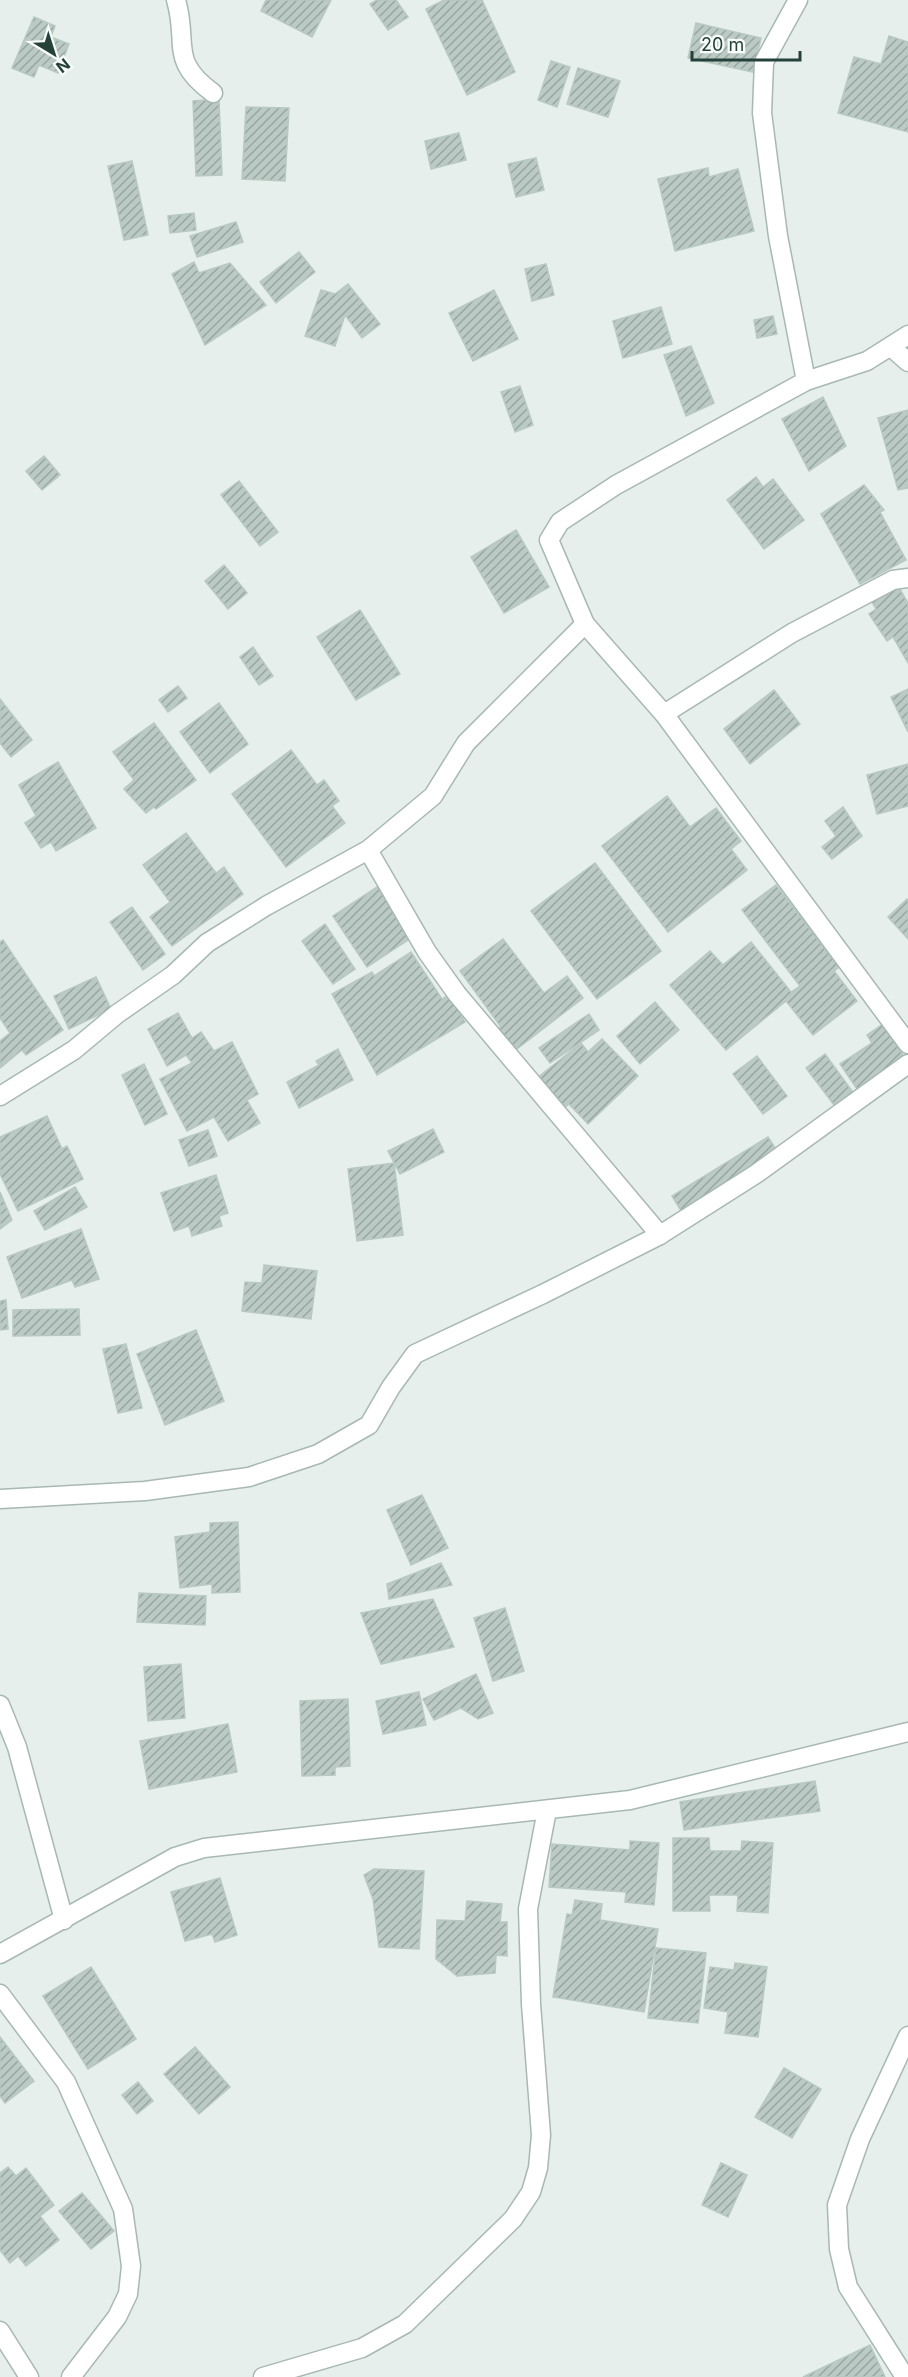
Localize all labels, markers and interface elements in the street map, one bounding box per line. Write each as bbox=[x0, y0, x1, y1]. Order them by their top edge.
north arrow bbox=[24, 24, 84, 84]
scale bar bbox=[692, 24, 800, 62]
text: 20 m bbox=[701, 34, 744, 55]
text: N bbox=[52, 54, 74, 77]

